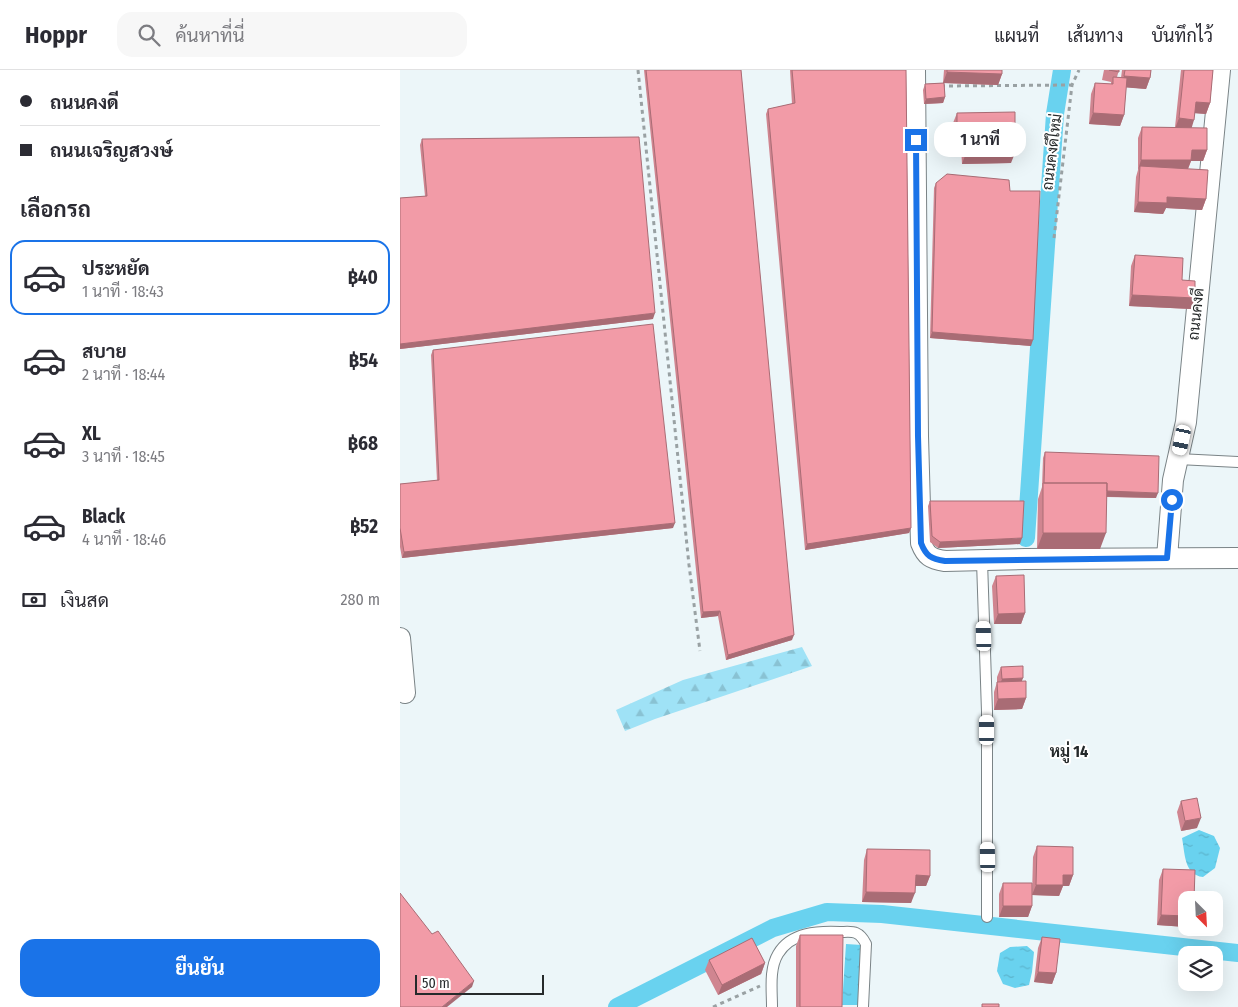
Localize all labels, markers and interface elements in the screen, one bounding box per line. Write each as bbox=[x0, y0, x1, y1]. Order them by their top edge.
search box bbox=[117, 12, 467, 57]
text: Hoppr bbox=[25, 21, 87, 49]
icon: search bbox=[135, 21, 163, 49]
text: ค้นหาที่นี่ bbox=[175, 24, 245, 47]
text: แผนที่ bbox=[994, 25, 1039, 47]
text: เส้นทาง bbox=[1067, 25, 1123, 47]
text: บันทึกไว้ bbox=[1151, 25, 1213, 47]
text: ถนนคงดี bbox=[50, 91, 119, 114]
street label: ถนนคงดีใหม่ bbox=[1037, 113, 1066, 191]
callout: 1 นาที bbox=[934, 122, 1026, 158]
route end bbox=[905, 129, 927, 151]
text: 1 นาที bbox=[960, 130, 1000, 149]
text: ถนนเจริญสวงษ์ bbox=[50, 139, 173, 162]
text: เลือกรถ bbox=[20, 196, 91, 223]
icon: car bbox=[22, 255, 67, 300]
text: ประหยัด bbox=[82, 257, 150, 280]
text: ฿40 bbox=[348, 266, 378, 289]
text: 1 นาที · 18:43 bbox=[82, 282, 164, 301]
street label: ถนนคงดี bbox=[1183, 287, 1208, 341]
icon: car bbox=[22, 338, 67, 383]
text: สบาย bbox=[82, 340, 127, 363]
text: ฿54 bbox=[349, 349, 378, 372]
text: 2 นาที · 18:44 bbox=[82, 365, 165, 384]
icon: car bbox=[22, 421, 67, 466]
text: XL bbox=[82, 422, 101, 445]
car bbox=[1171, 424, 1192, 456]
text: ฿68 bbox=[348, 432, 378, 455]
text: 3 นาที · 18:45 bbox=[82, 447, 165, 466]
route start bbox=[1161, 489, 1183, 511]
icon: car bbox=[22, 504, 67, 549]
text: Black bbox=[82, 505, 125, 528]
text: ฿52 bbox=[350, 515, 378, 538]
text: 4 นาที · 18:46 bbox=[82, 530, 166, 549]
icon: cash bbox=[20, 586, 48, 614]
text: เงินสด bbox=[60, 589, 109, 612]
text: 280 m bbox=[341, 590, 380, 609]
car bbox=[975, 621, 992, 651]
car bbox=[979, 715, 994, 745]
district label: หมู่ 14 bbox=[1050, 741, 1088, 764]
car bbox=[980, 842, 995, 872]
north arrow bbox=[1178, 891, 1222, 936]
map controls bbox=[1178, 891, 1223, 991]
button: ยืนยัน bbox=[20, 939, 380, 997]
button: layers bbox=[1178, 946, 1223, 991]
scale bar bbox=[415, 972, 544, 995]
text: 50 m bbox=[422, 975, 450, 992]

